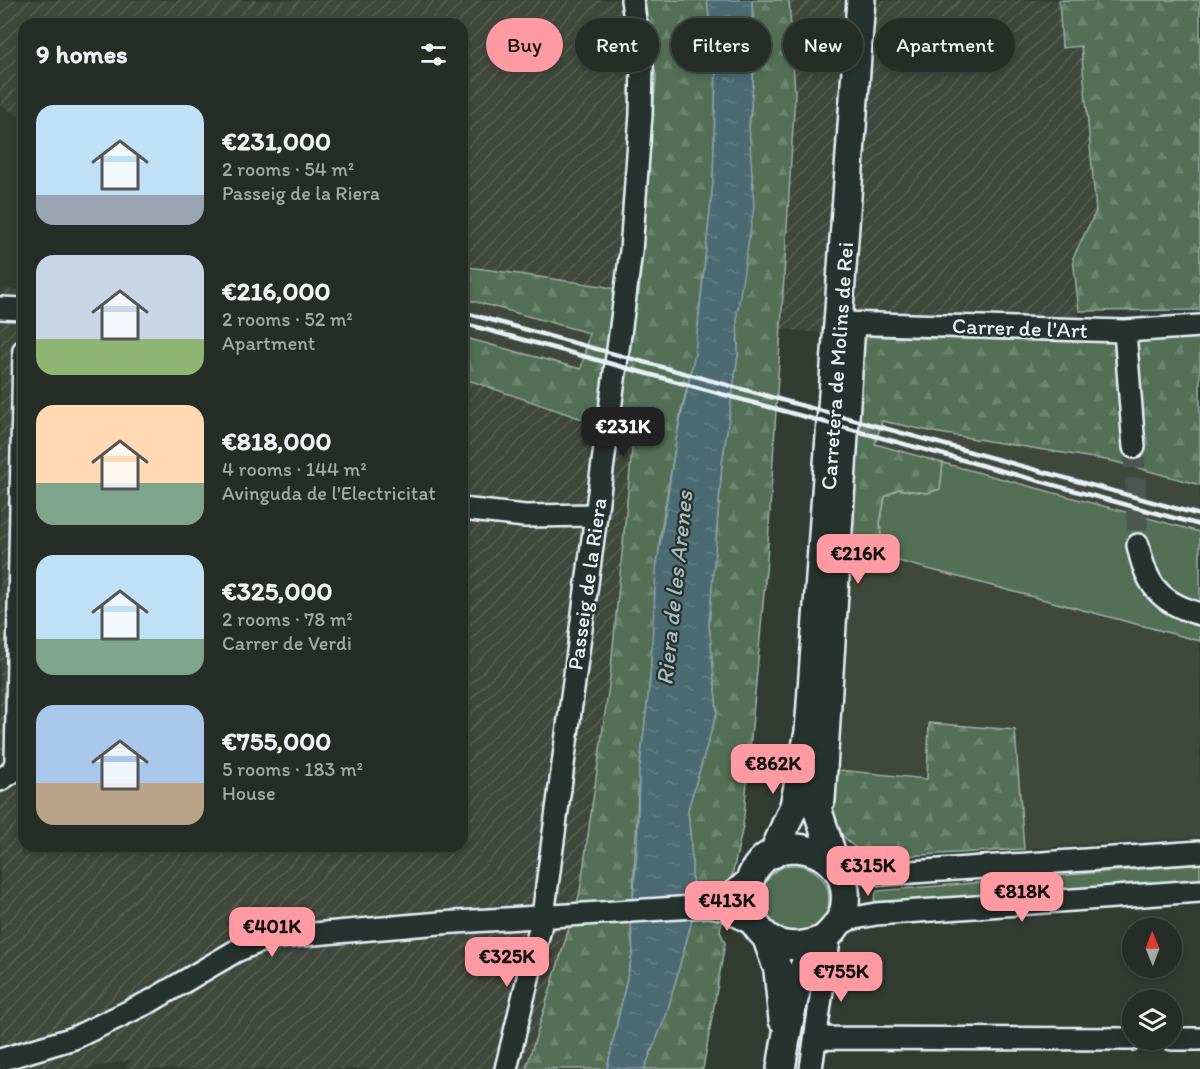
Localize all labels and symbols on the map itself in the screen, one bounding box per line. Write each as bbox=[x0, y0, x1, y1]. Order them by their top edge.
street label: Carretera de Molins de Rei bbox=[815, 241, 859, 491]
street label: Carrer de l'Art bbox=[952, 312, 1088, 344]
pin: €231K bbox=[581, 407, 665, 458]
water label: Riera de les Arenes bbox=[649, 488, 699, 687]
street label: Passeig de la Riera bbox=[562, 496, 612, 672]
pin: €216K bbox=[816, 534, 900, 585]
pin: €862K bbox=[731, 744, 815, 795]
pin: €315K bbox=[826, 846, 910, 897]
pin: €818K bbox=[980, 872, 1064, 923]
pin: €413K bbox=[685, 881, 769, 932]
pin: €401K bbox=[230, 907, 314, 958]
north arrow bbox=[1122, 918, 1182, 978]
pin: €325K bbox=[465, 937, 549, 988]
pin: €755K bbox=[799, 952, 883, 1003]

